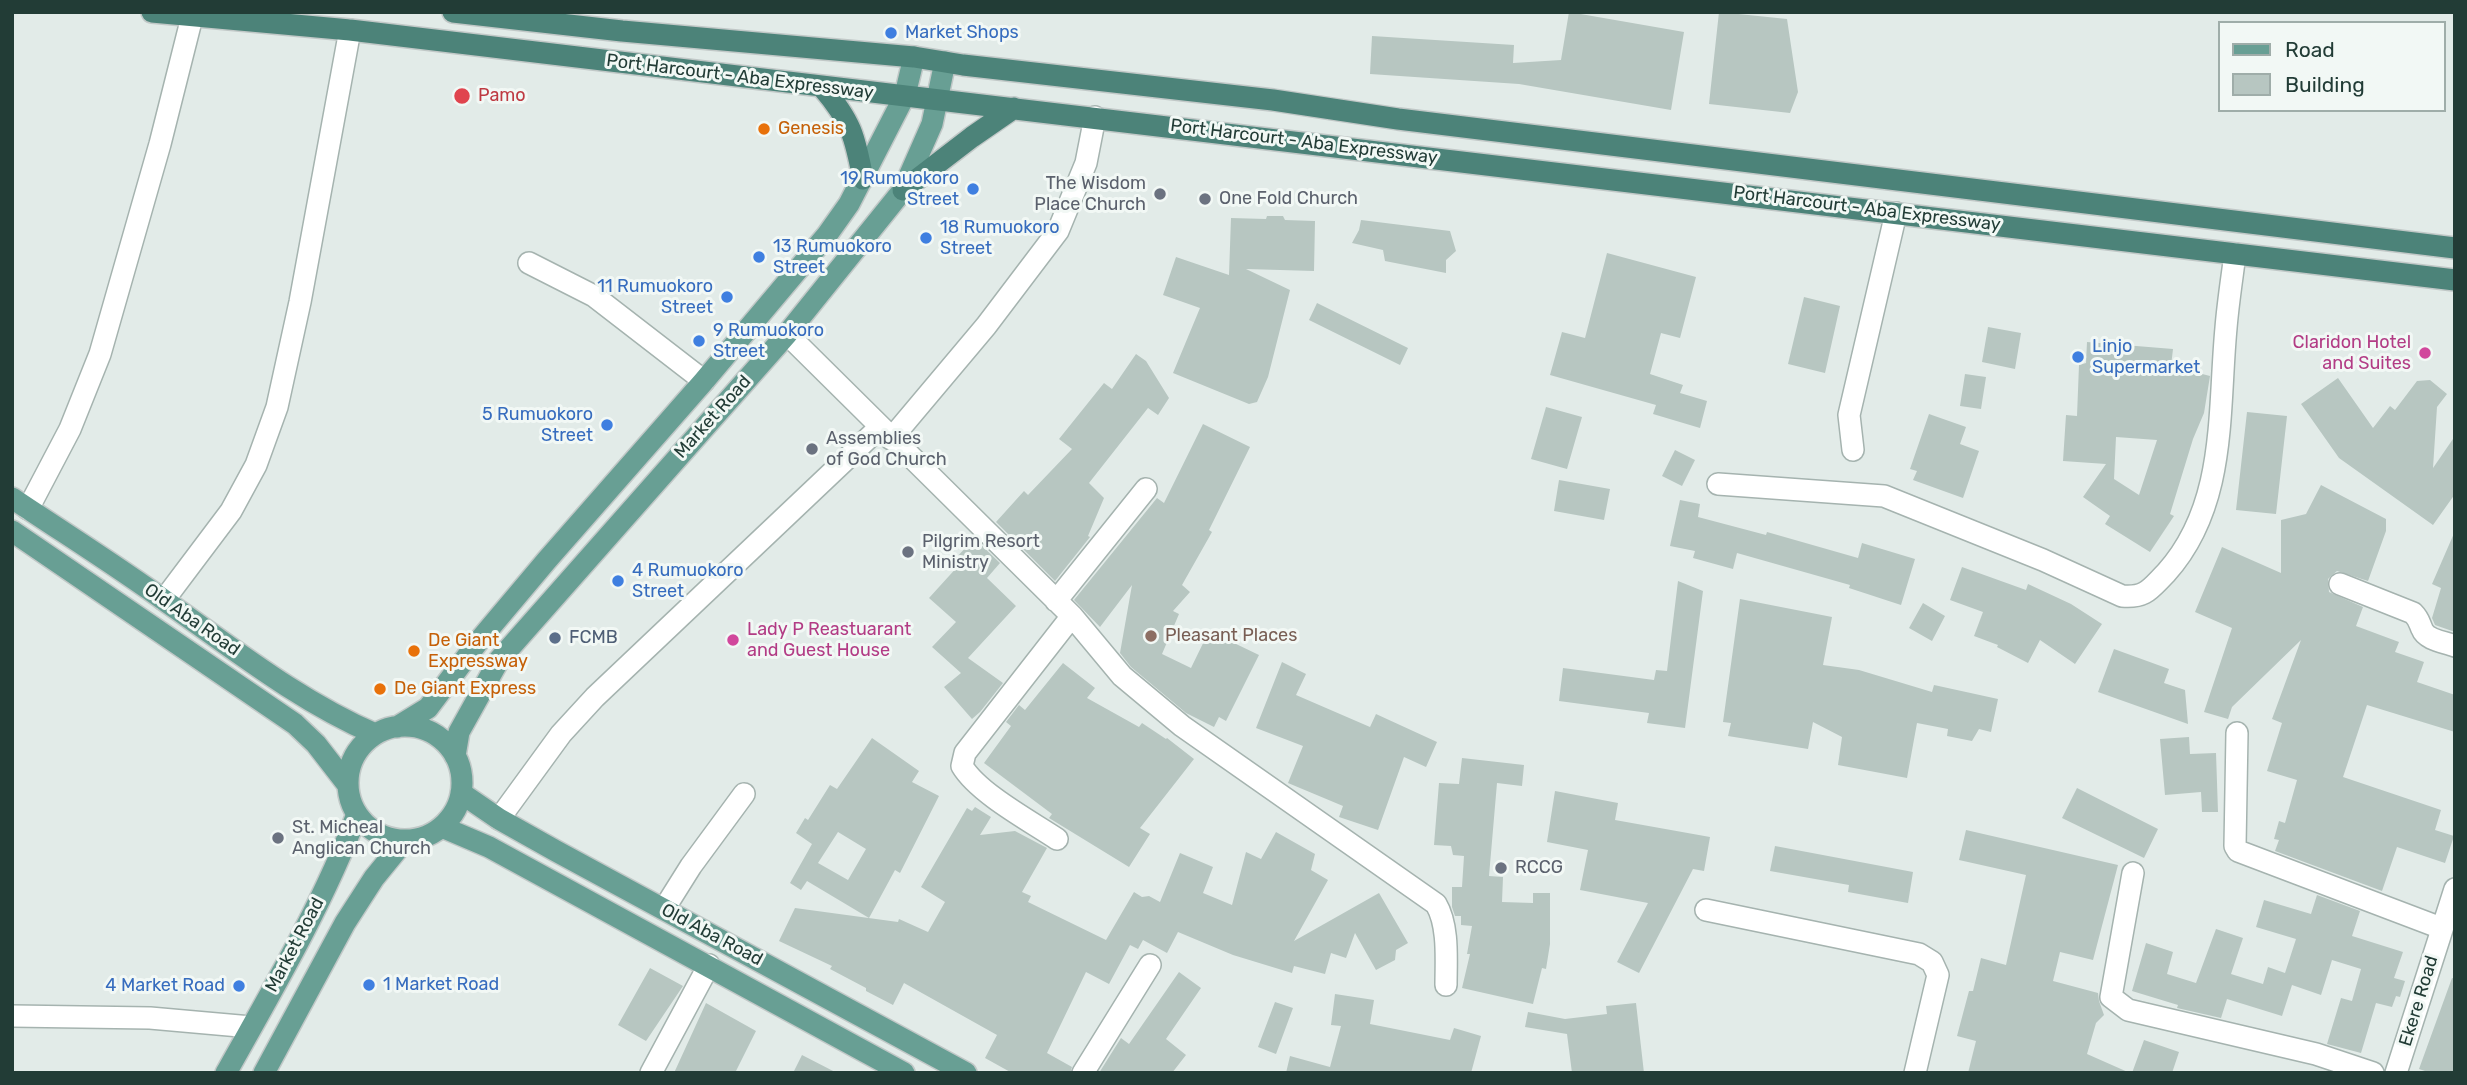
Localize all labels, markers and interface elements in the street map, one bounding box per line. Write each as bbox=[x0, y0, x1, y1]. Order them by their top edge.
legend bbox=[2218, 21, 2446, 112]
place label: Market Shops bbox=[905, 22, 1019, 44]
marker: Market Shops bbox=[883, 25, 899, 41]
text: Road bbox=[2285, 37, 2335, 62]
street label: Port Harcourt - Aba Expressway bbox=[605, 50, 875, 104]
text: Building bbox=[2285, 72, 2365, 97]
place label: Pamo bbox=[478, 85, 526, 107]
marker: Pamo bbox=[452, 86, 472, 106]
street label: Port Harcourt - Aba Expressway bbox=[1169, 115, 1439, 169]
place label: Genesis bbox=[778, 118, 844, 140]
marker: Genesis bbox=[756, 121, 772, 137]
place label: 19 Rumuokoro Street bbox=[840, 168, 959, 210]
place label: The Wisdom Place Church bbox=[1034, 173, 1146, 216]
marker: 19 Rumuokoro Street bbox=[965, 181, 981, 197]
street label: Port Harcourt - Aba Expressway bbox=[1732, 182, 2002, 236]
marker: The Wisdom Place Church bbox=[1152, 186, 1168, 202]
place label: One Fold Church bbox=[1219, 188, 1358, 210]
marker: One Fold Church bbox=[1197, 191, 1213, 207]
place label: 18 Rumuokoro Street bbox=[940, 217, 1060, 260]
marker: 18 Rumuokoro Street bbox=[918, 230, 934, 246]
place label: 13 Rumuokoro Street bbox=[773, 236, 892, 278]
marker: 13 Rumuokoro Street bbox=[751, 249, 767, 265]
place label: 11 Rumuokoro Street bbox=[597, 276, 713, 318]
marker: 11 Rumuokoro Street bbox=[719, 289, 735, 305]
place label: 9 Rumuokoro Street bbox=[713, 320, 824, 362]
place label: Claridon Hotel and Suites bbox=[2293, 332, 2411, 374]
marker: 9 Rumuokoro Street bbox=[691, 333, 707, 349]
place label: Linjo Supermarket bbox=[2092, 336, 2200, 378]
marker: Claridon Hotel and Suites bbox=[2417, 345, 2433, 361]
marker: Linjo Supermarket bbox=[2070, 349, 2086, 365]
street label: Market Road bbox=[670, 371, 756, 463]
place label: 5 Rumuokoro Street bbox=[482, 404, 593, 446]
marker: 5 Rumuokoro Street bbox=[599, 417, 615, 433]
place label: Assemblies of God Church bbox=[826, 428, 947, 471]
marker: Assemblies of God Church bbox=[804, 441, 820, 457]
place label: Pilgrim Resort Ministry bbox=[922, 531, 1040, 574]
marker: Pilgrim Resort Ministry bbox=[900, 544, 916, 560]
place label: 4 Rumuokoro Street bbox=[632, 560, 744, 602]
marker: 4 Rumuokoro Street bbox=[610, 573, 626, 589]
street label: Old Aba Road bbox=[140, 579, 244, 661]
place label: Lady P Reastuarant and Guest House bbox=[747, 619, 911, 662]
place label: Pleasant Places bbox=[1165, 625, 1297, 647]
place label: FCMB bbox=[569, 627, 618, 649]
marker: Pleasant Places bbox=[1143, 628, 1159, 644]
place label: De Giant Expressway bbox=[428, 630, 528, 672]
marker: FCMB bbox=[547, 630, 563, 646]
marker: Lady P Reastuarant and Guest House bbox=[725, 632, 741, 648]
marker: De Giant Expressway bbox=[406, 643, 422, 659]
place label: De Giant Express bbox=[394, 678, 536, 700]
marker: De Giant Express bbox=[372, 681, 388, 697]
place label: St. Micheal Anglican Church bbox=[292, 817, 431, 860]
marker: St. Micheal Anglican Church bbox=[270, 830, 286, 846]
place label: RCCG bbox=[1515, 857, 1563, 879]
marker: RCCG bbox=[1493, 860, 1509, 876]
street label: Market Road bbox=[261, 894, 329, 996]
street label: Old Aba Road bbox=[658, 899, 766, 971]
street label: Ekere Road bbox=[2395, 953, 2443, 1049]
place label: 1 Market Road bbox=[383, 974, 499, 996]
place label: 4 Market Road bbox=[105, 975, 225, 997]
marker: 1 Market Road bbox=[361, 977, 377, 993]
marker: 4 Market Road bbox=[231, 978, 247, 994]

